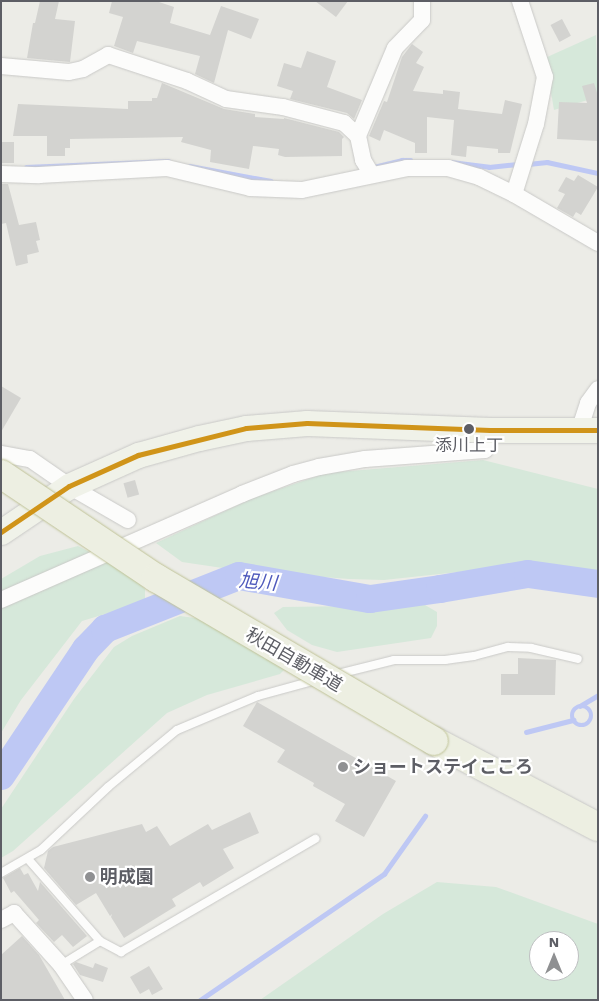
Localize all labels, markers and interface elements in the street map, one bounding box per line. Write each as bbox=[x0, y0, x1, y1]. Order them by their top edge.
marker: 添川上丁 bbox=[464, 424, 474, 434]
place label: 添川上丁 bbox=[435, 436, 503, 456]
water label: 旭川 bbox=[238, 569, 278, 595]
street label: 秋田自動車道 bbox=[242, 624, 346, 696]
place label: ショートステイこころ bbox=[353, 756, 533, 778]
marker: ショートステイこころ bbox=[337, 761, 349, 773]
place label: 明成園 bbox=[100, 866, 154, 888]
marker: 明成園 bbox=[84, 871, 96, 883]
north arrow bbox=[529, 931, 579, 981]
text: N bbox=[549, 934, 559, 950]

